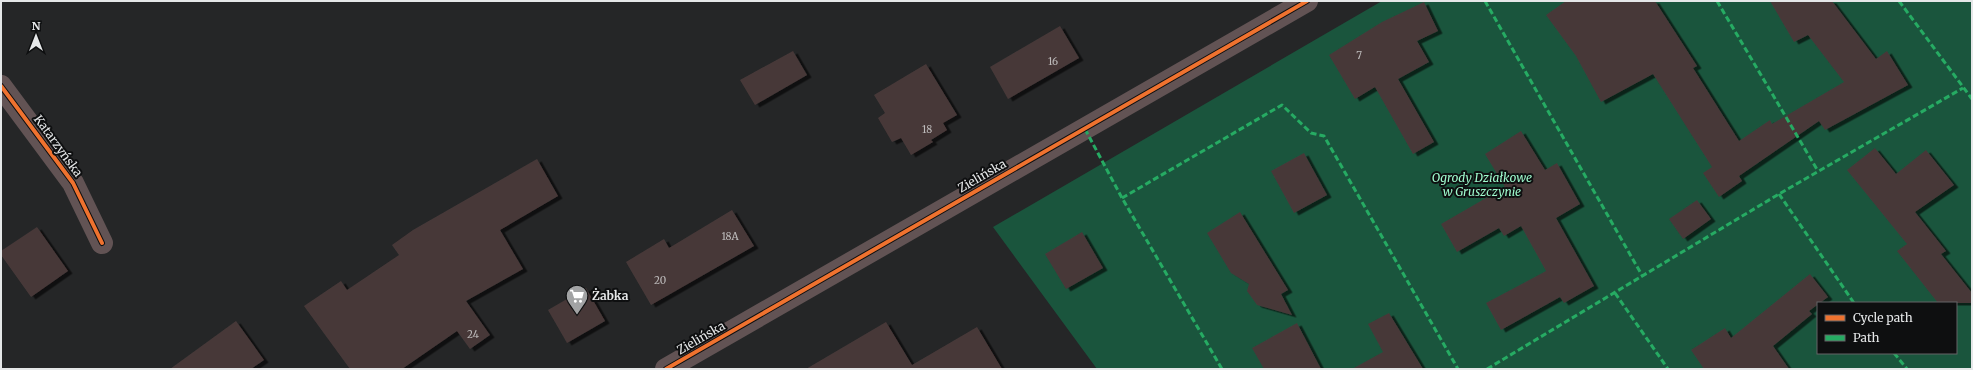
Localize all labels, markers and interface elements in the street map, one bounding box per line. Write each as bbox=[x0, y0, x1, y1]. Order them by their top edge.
north arrow bbox=[16, 16, 56, 56]
text: N bbox=[32, 19, 41, 33]
house number: 7 bbox=[1356, 49, 1362, 62]
house number: 16 bbox=[1048, 55, 1058, 68]
street label: Katarzyńska bbox=[31, 112, 86, 180]
house number: 18 bbox=[922, 123, 932, 136]
street label: Zielińska bbox=[955, 156, 1009, 195]
park label: Ogrody Działkowe w Gruszczynie bbox=[1432, 170, 1532, 199]
house number: 18A bbox=[721, 230, 740, 243]
house number: 20 bbox=[654, 274, 666, 287]
supermarket icon: Żabka bbox=[564, 283, 590, 316]
place label: Żabka bbox=[592, 288, 629, 303]
legend bbox=[1817, 302, 1957, 354]
text: Cycle path bbox=[1853, 310, 1913, 325]
street label: Zielińska bbox=[674, 318, 728, 357]
house number: 24 bbox=[467, 328, 479, 341]
text: Path bbox=[1853, 330, 1879, 345]

